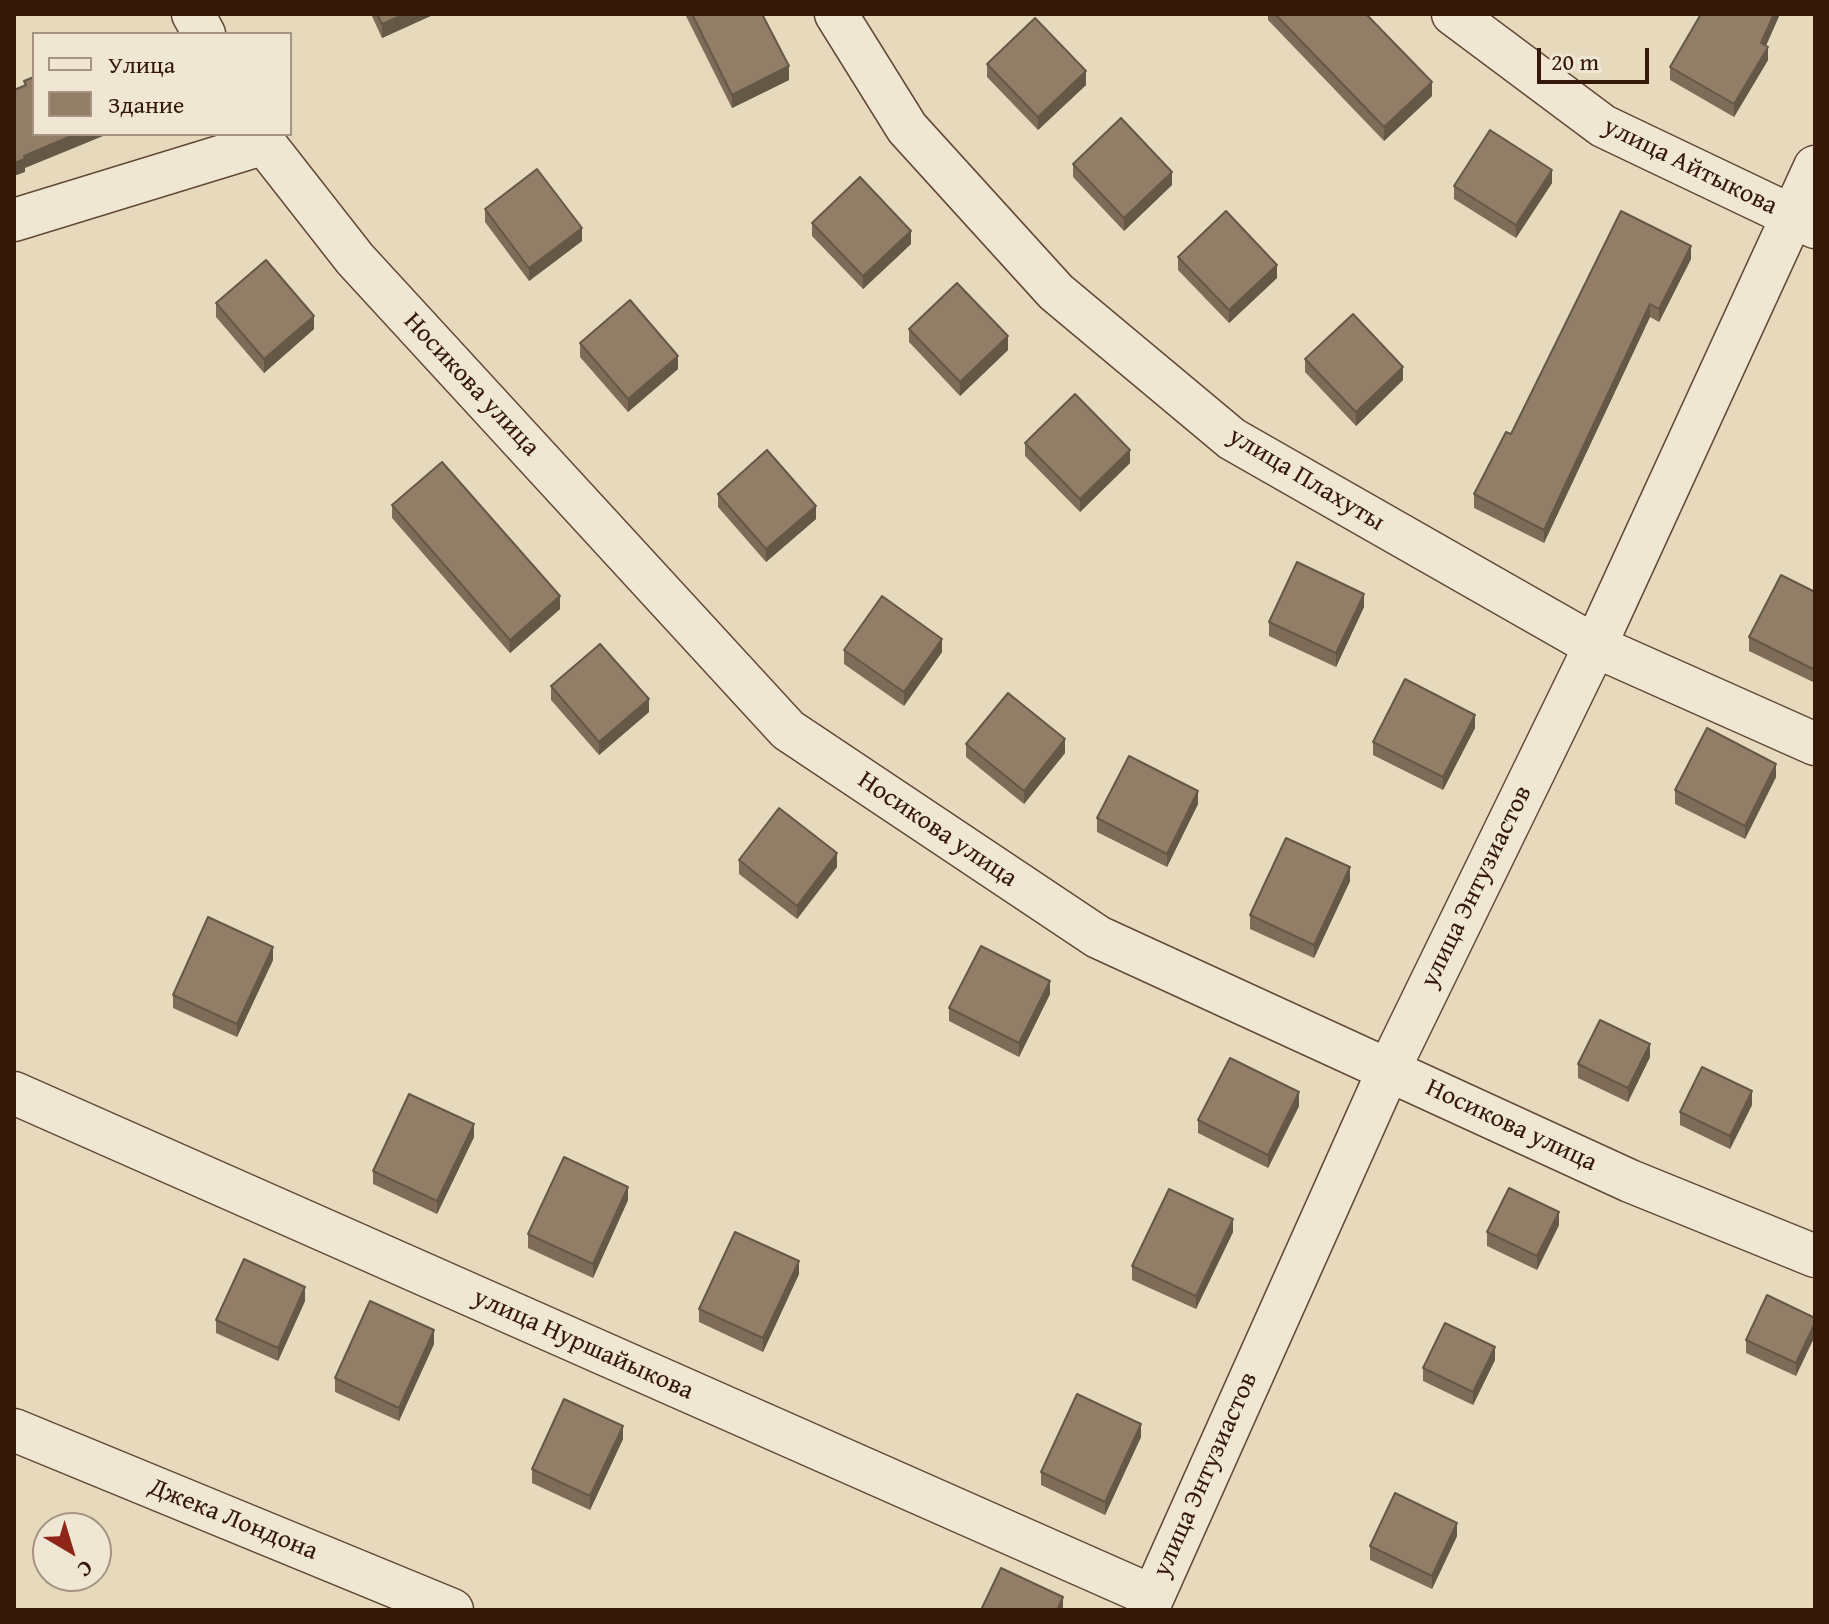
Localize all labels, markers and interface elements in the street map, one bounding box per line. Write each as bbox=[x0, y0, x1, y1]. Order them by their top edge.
legend bbox=[32, 32, 292, 136]
scale bar bbox=[1541, 32, 1653, 82]
text: 20 m bbox=[1551, 44, 1599, 79]
text: Улица bbox=[108, 47, 175, 82]
text: Здание bbox=[108, 87, 184, 122]
street label: улица Айтыкова bbox=[1598, 111, 1782, 223]
street label: Носикова улица bbox=[396, 307, 546, 463]
street label: улица Плахуты bbox=[1222, 421, 1390, 539]
street label: Носикова улица bbox=[851, 765, 1023, 895]
street label: улица Энтузиастов bbox=[1415, 781, 1539, 993]
street label: Носикова улица bbox=[1420, 1073, 1602, 1179]
street label: улица Нуршайыкова bbox=[468, 1282, 698, 1408]
street label: улица Энтузиастов bbox=[1147, 1368, 1265, 1582]
street label: Джека Лондона bbox=[144, 1472, 322, 1568]
north arrow bbox=[32, 1512, 112, 1592]
text: С bbox=[71, 1553, 100, 1586]

